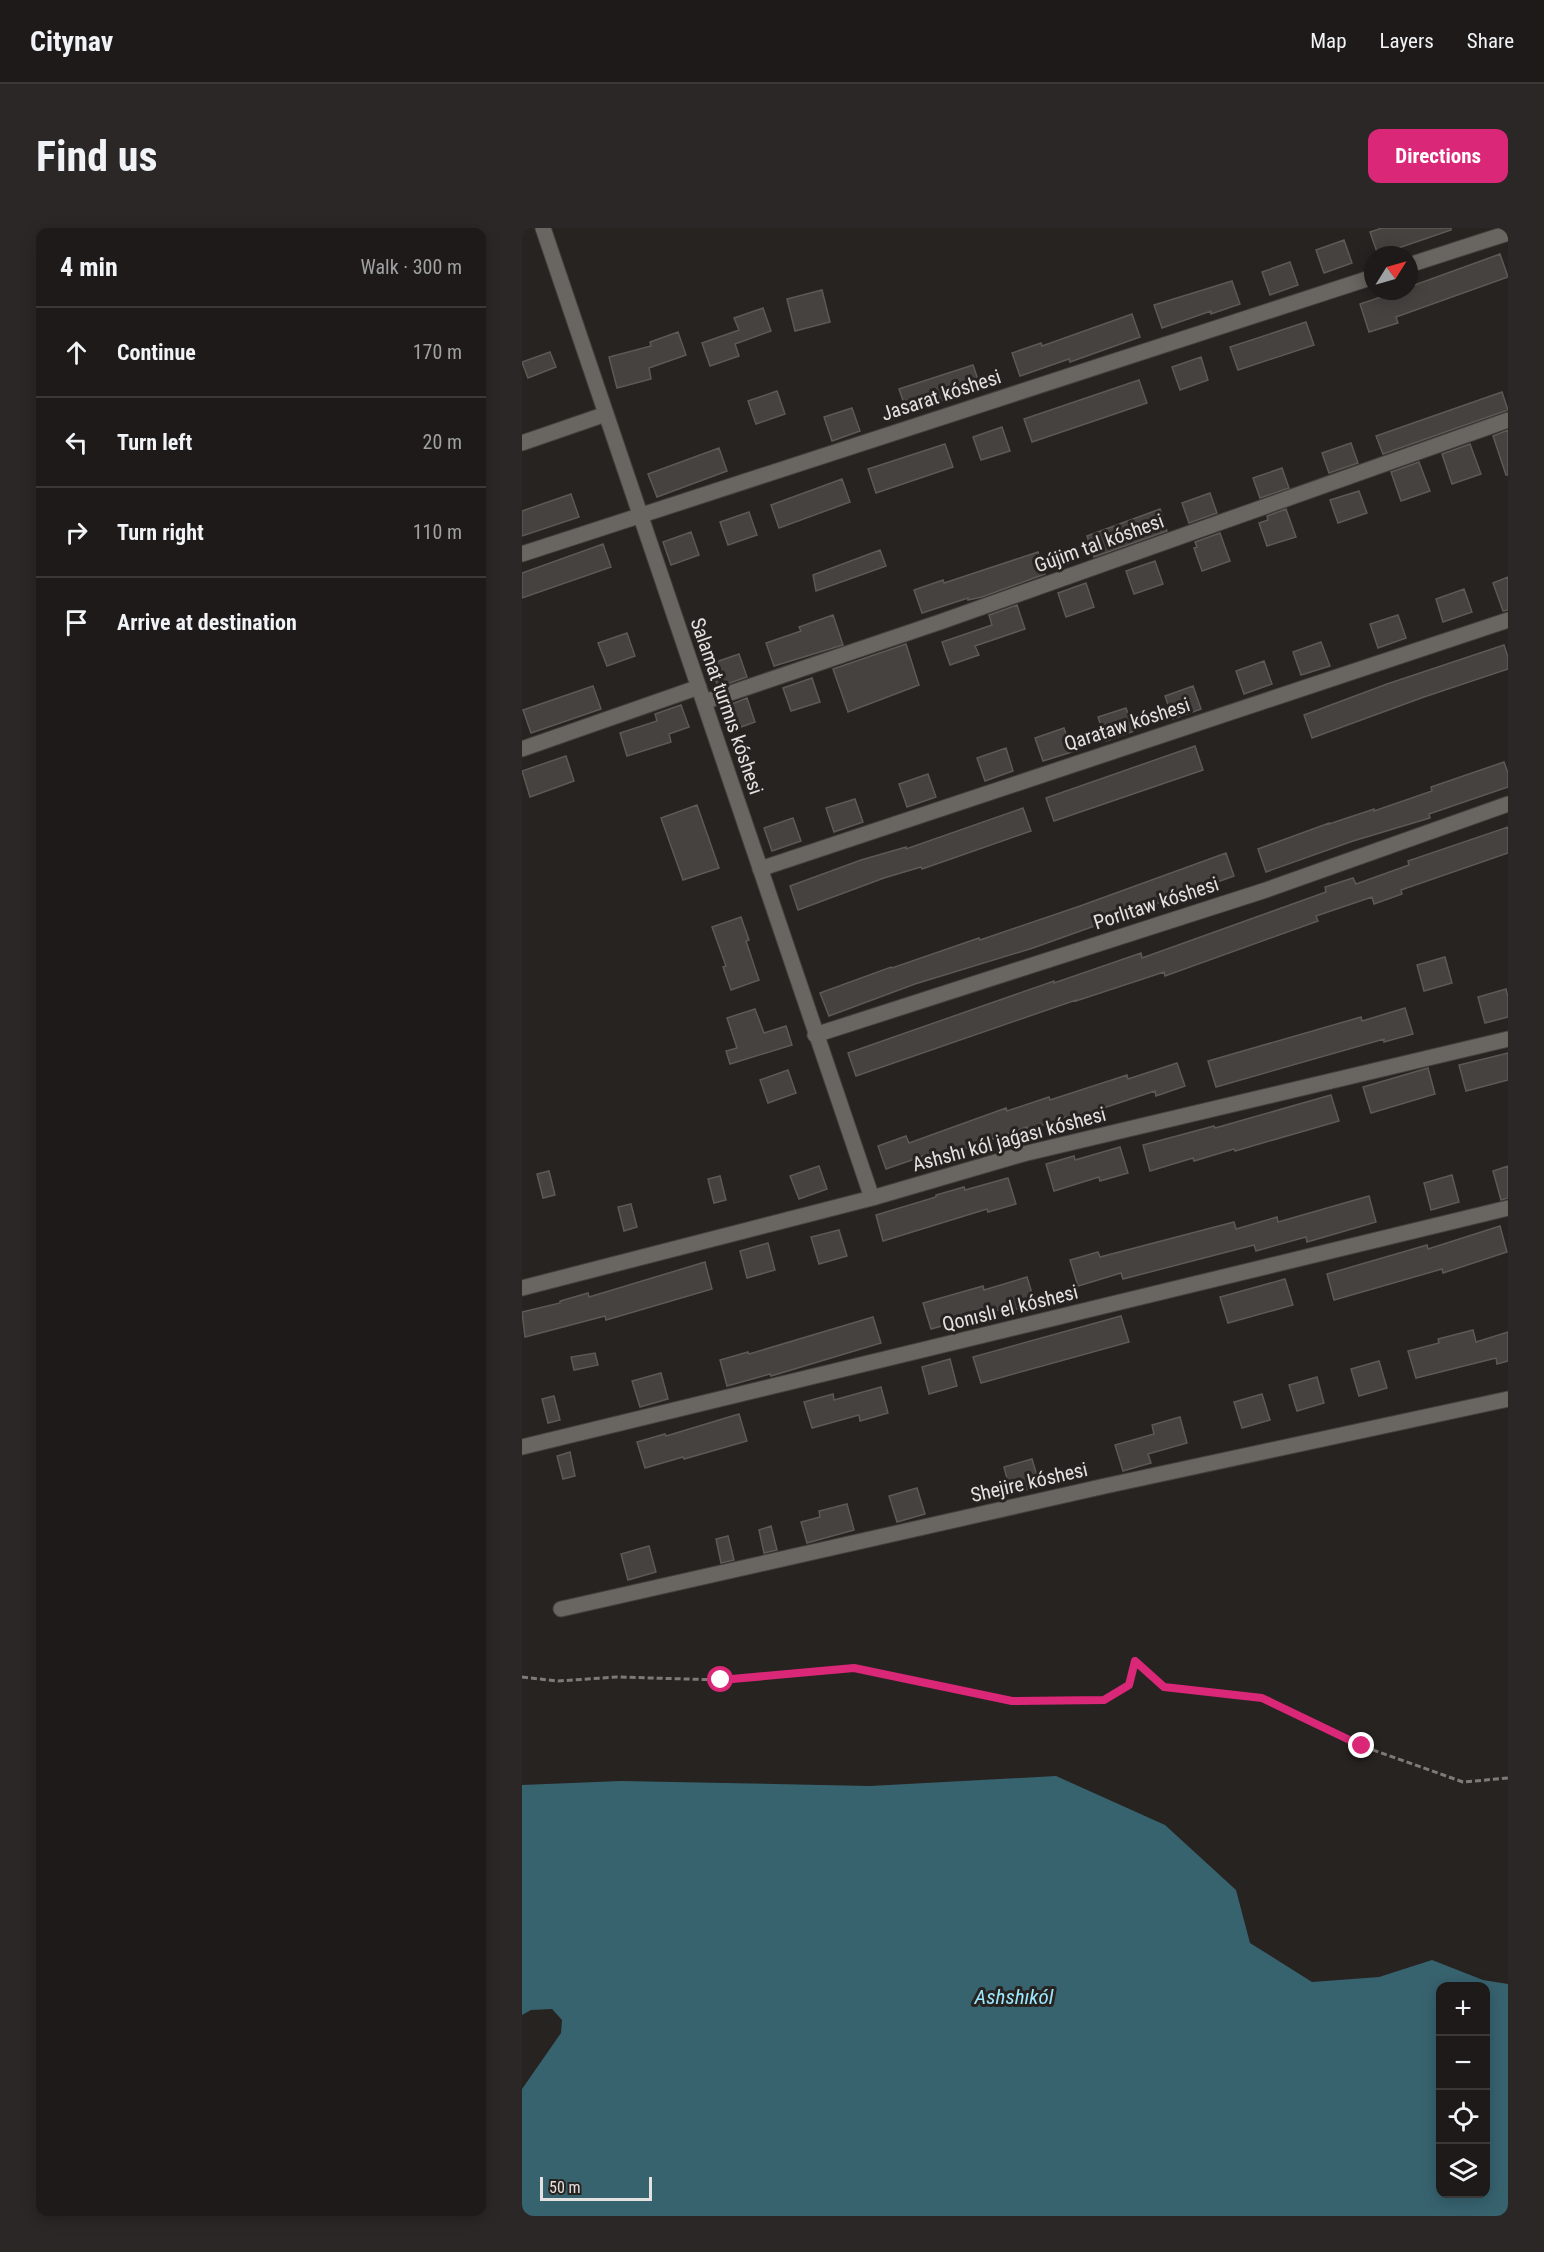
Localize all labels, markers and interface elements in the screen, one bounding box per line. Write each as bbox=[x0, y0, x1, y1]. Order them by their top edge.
text: Citynav bbox=[30, 25, 113, 58]
text: Map bbox=[1310, 29, 1347, 53]
text: Layers bbox=[1380, 29, 1434, 53]
text: Share bbox=[1467, 29, 1514, 53]
button: Directions bbox=[1368, 129, 1508, 183]
text: Find us bbox=[36, 132, 157, 181]
north arrow bbox=[1364, 246, 1418, 300]
text: 4 min bbox=[60, 252, 118, 282]
text: Walk · 300 m bbox=[361, 255, 462, 279]
icon: ahead bbox=[60, 336, 93, 369]
text: Continue bbox=[117, 340, 196, 365]
text: 170 m bbox=[413, 340, 462, 364]
street label: Jasarat kóshesi bbox=[878, 364, 1004, 426]
icon: left bbox=[60, 426, 93, 459]
text: Turn left bbox=[117, 430, 192, 455]
text: 20 m bbox=[423, 430, 462, 454]
street label: Gújim tal kóshesi bbox=[1031, 508, 1167, 578]
icon: right bbox=[60, 516, 93, 549]
text: Turn right bbox=[117, 520, 204, 545]
text: 110 m bbox=[413, 520, 462, 544]
icon: arrive bbox=[60, 606, 93, 639]
text: Arrive at destination bbox=[117, 610, 297, 635]
street label: Salamat turmıs kóshesi bbox=[685, 614, 769, 798]
street label: Qarataw kóshesi bbox=[1061, 692, 1193, 756]
street label: Porlıtaw kóshesi bbox=[1090, 871, 1222, 935]
street label: Ashshı kól jaǵası kóshesi bbox=[910, 1102, 1108, 1176]
street label: Qonıslı el kóshesi bbox=[940, 1280, 1080, 1336]
street label: Shejire kóshesi bbox=[968, 1457, 1090, 1507]
route start bbox=[707, 1666, 733, 1692]
route end bbox=[1348, 1732, 1374, 1758]
map controls bbox=[1436, 1982, 1490, 2198]
button: + bbox=[1436, 1982, 1490, 2036]
water label: Ashshıkól bbox=[974, 1985, 1054, 2009]
button: − bbox=[1436, 2036, 1490, 2090]
button: locate bbox=[1436, 2090, 1490, 2144]
button: layers bbox=[1436, 2144, 1490, 2198]
scale bar bbox=[540, 2174, 652, 2202]
text: 50 m bbox=[549, 2178, 581, 2197]

